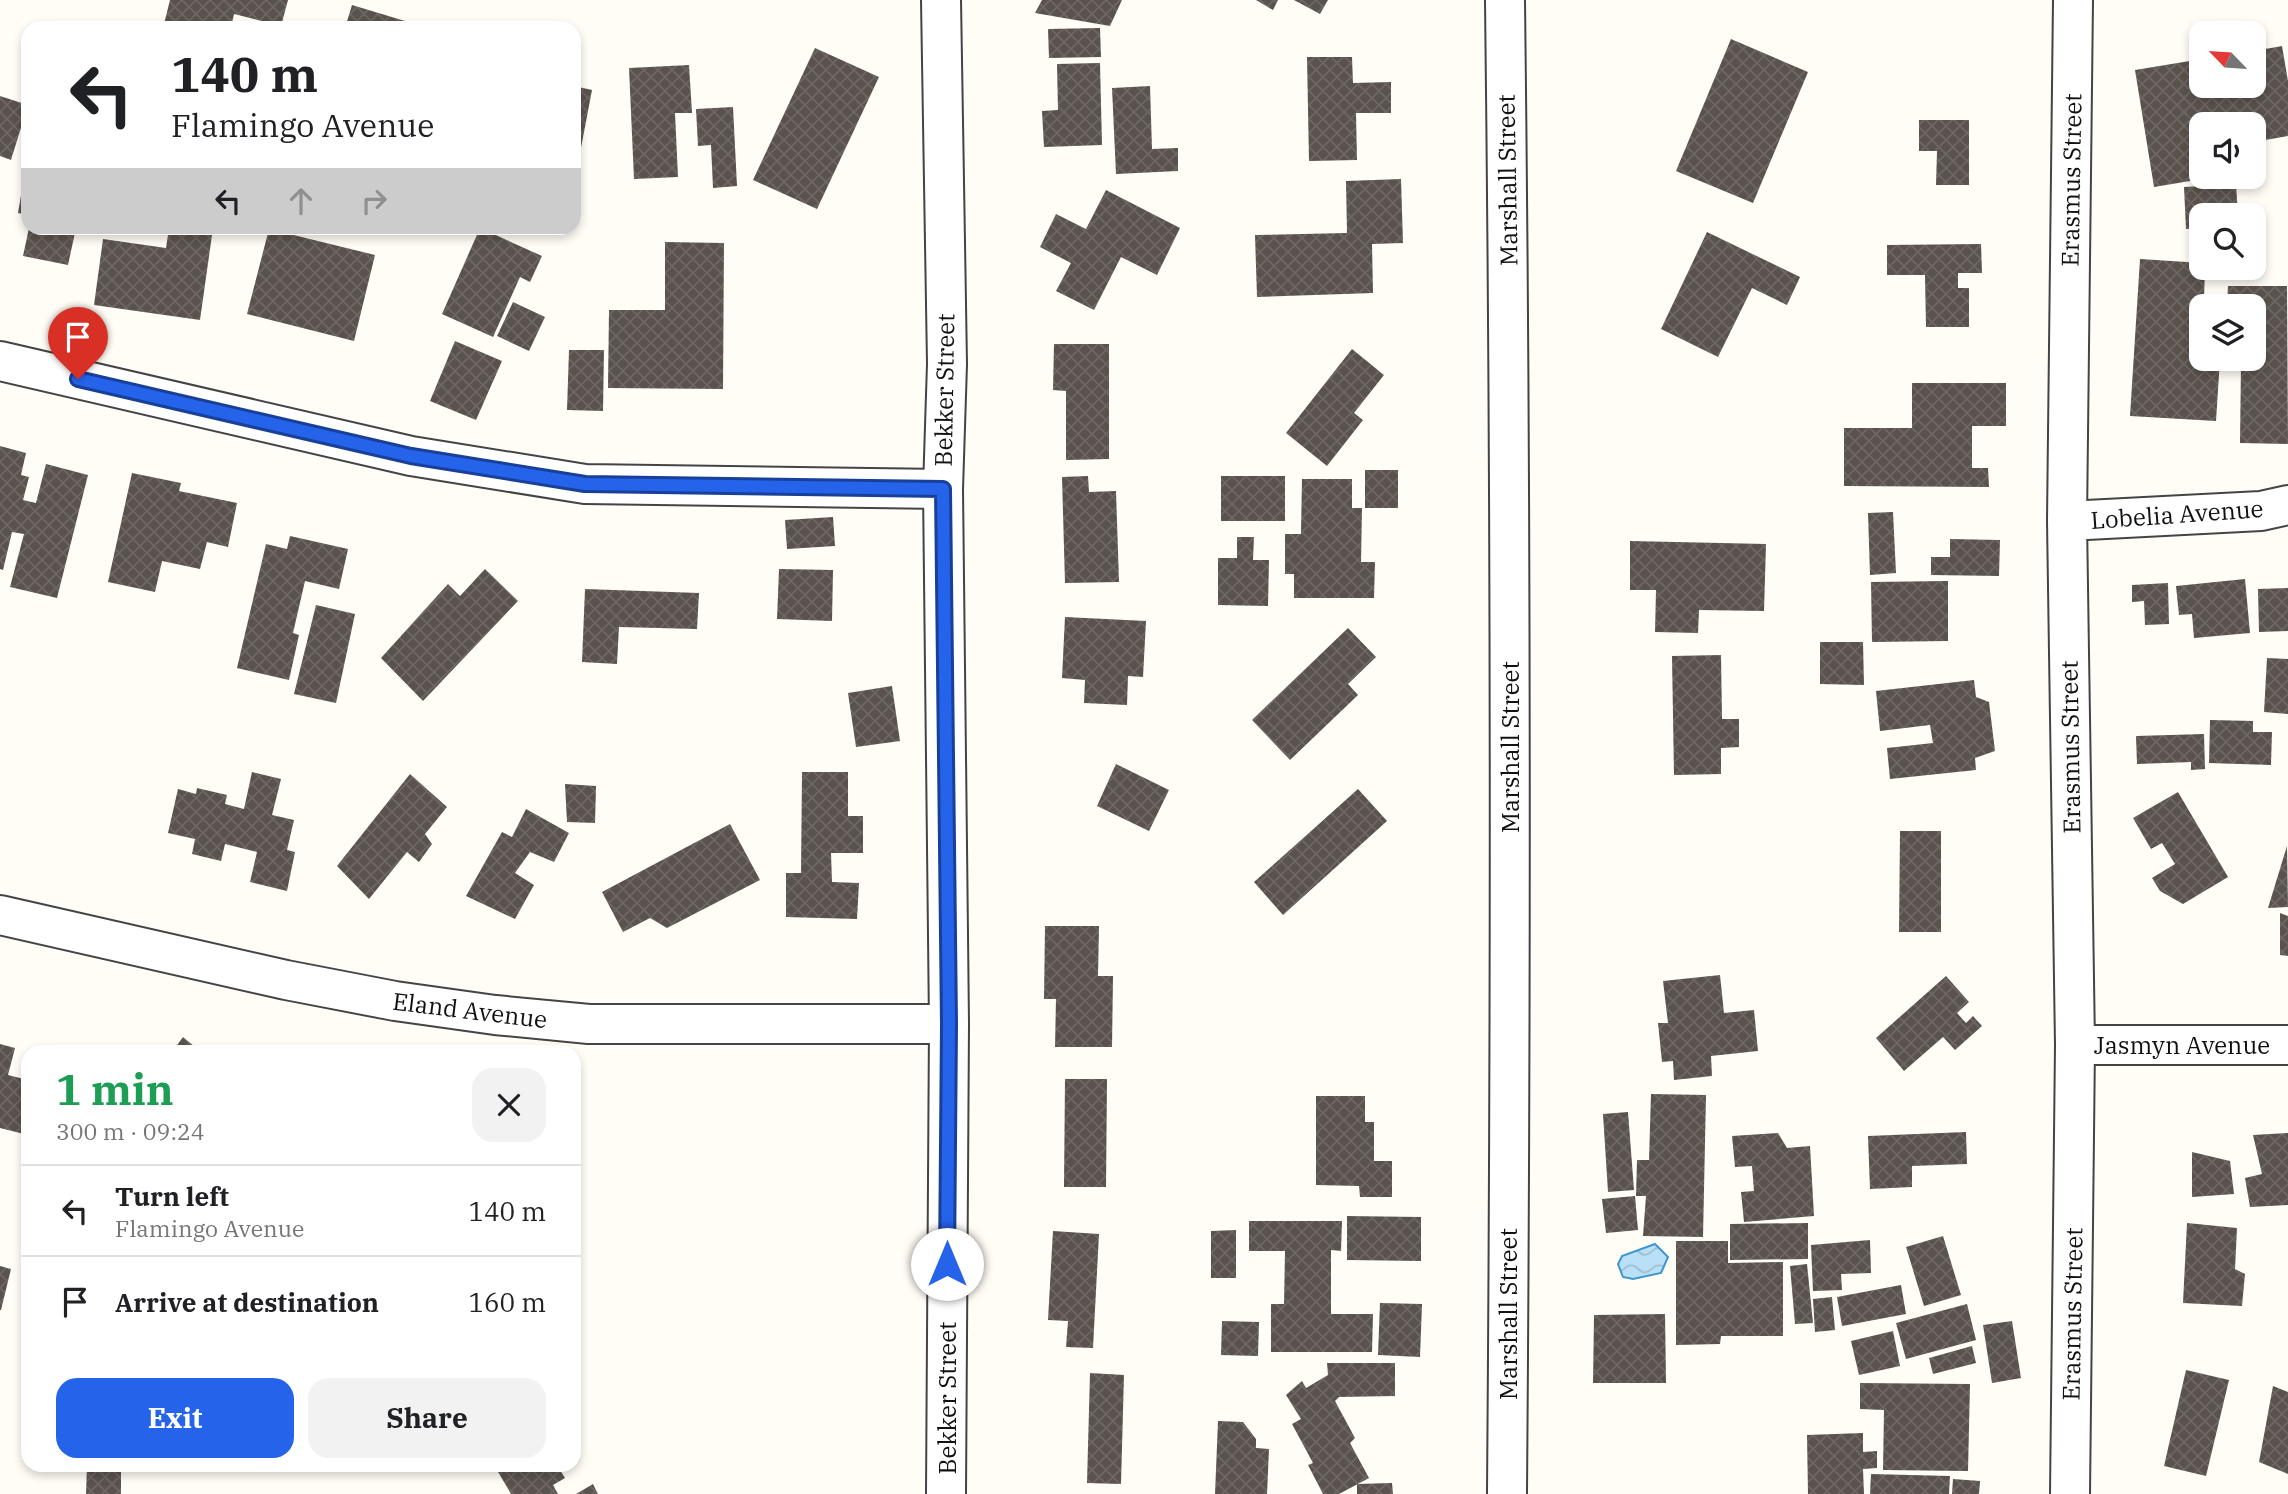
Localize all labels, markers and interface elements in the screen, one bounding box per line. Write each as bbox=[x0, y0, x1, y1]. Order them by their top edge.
north arrow bbox=[2189, 21, 2266, 98]
map controls bbox=[2189, 21, 2266, 371]
text: 140 m bbox=[171, 42, 318, 105]
icon: left bbox=[56, 49, 147, 140]
street label: Erasmus Street bbox=[2053, 93, 2089, 267]
street label: Marshall Street bbox=[1490, 94, 1524, 266]
text: Flamingo Avenue bbox=[171, 104, 434, 146]
button: sound bbox=[2189, 112, 2266, 189]
icon: left bbox=[209, 182, 247, 220]
icon: ahead bbox=[282, 182, 320, 220]
icon: right bbox=[355, 182, 393, 220]
button: search bbox=[2189, 203, 2266, 280]
button: layers bbox=[2189, 294, 2266, 371]
pin bbox=[48, 307, 108, 379]
street label: Bekker Street bbox=[927, 313, 961, 467]
icon: arrive bbox=[59, 318, 97, 356]
street label: Lobelia Avenue bbox=[2090, 492, 2264, 536]
street label: Erasmus Street bbox=[2052, 660, 2088, 834]
street label: Marshall Street bbox=[1494, 661, 1526, 833]
street label: Eland Avenue bbox=[391, 985, 549, 1035]
street label: Jasmyn Avenue bbox=[2094, 1029, 2270, 1061]
text: 1 min bbox=[56, 1062, 174, 1117]
button: close bbox=[472, 1068, 546, 1142]
text: 300 m · 09:24 bbox=[56, 1116, 205, 1146]
text: Turn left bbox=[115, 1179, 229, 1213]
icon: left bbox=[56, 1192, 94, 1230]
text: 140 m bbox=[468, 1194, 546, 1228]
text: Flamingo Avenue bbox=[115, 1213, 304, 1243]
position arrow bbox=[910, 1227, 984, 1301]
street label: Erasmus Street bbox=[2054, 1227, 2090, 1401]
street label: Marshall Street bbox=[1492, 1228, 1524, 1400]
icon: arrive bbox=[56, 1283, 94, 1321]
text: Arrive at destination bbox=[115, 1285, 379, 1319]
text: 160 m bbox=[468, 1285, 546, 1319]
street label: Bekker Street bbox=[931, 1321, 963, 1475]
button: Exit bbox=[56, 1378, 294, 1458]
button: Share bbox=[308, 1378, 546, 1458]

